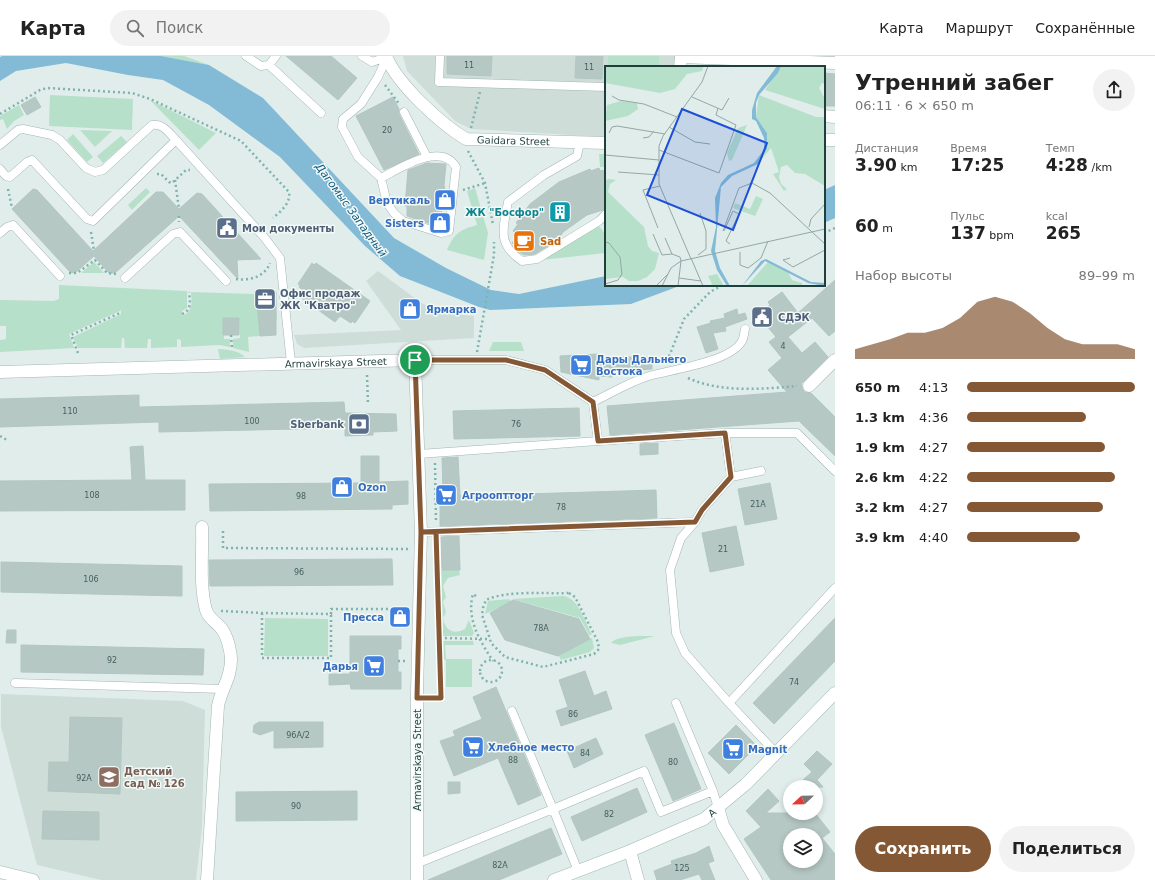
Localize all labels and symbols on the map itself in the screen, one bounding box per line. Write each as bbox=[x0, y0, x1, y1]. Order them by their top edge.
house number: 11 bbox=[464, 61, 474, 70]
house number: 11 bbox=[584, 63, 594, 72]
inset map bbox=[605, 66, 825, 286]
house number: 20 bbox=[382, 126, 392, 135]
street label: Gaidara Street bbox=[477, 134, 550, 147]
water label: Дагомыс Западный bbox=[312, 160, 389, 259]
shop icon: Вертикаль bbox=[432, 187, 458, 213]
place label: Вертикаль bbox=[368, 195, 430, 206]
building icon: ЖК "Босфор" bbox=[547, 199, 573, 225]
place label: ЖК "Босфор" bbox=[465, 207, 544, 218]
shop icon: Sisters bbox=[427, 210, 453, 236]
public building icon: Мои документы bbox=[214, 215, 240, 241]
place label: Sisters bbox=[385, 218, 424, 229]
place label: Мои документы bbox=[242, 223, 334, 234]
cafe icon: Sad bbox=[511, 228, 537, 254]
place label: Sad bbox=[540, 236, 561, 247]
office icon: Офис продаж ЖК "Кватро" bbox=[252, 286, 278, 312]
place label: Офис продаж ЖК "Кватро" bbox=[280, 288, 361, 311]
shop icon: Ярмарка bbox=[397, 296, 423, 322]
place label: Ярмарка bbox=[426, 304, 476, 315]
public building icon: СДЭК bbox=[749, 304, 775, 330]
place label: СДЭК bbox=[778, 312, 811, 323]
house number: 4 bbox=[780, 342, 786, 351]
pin bbox=[398, 343, 432, 377]
supermarket icon: Дары Дальнего Востока bbox=[568, 352, 594, 378]
place label: Дары Дальнего Востока bbox=[596, 354, 687, 377]
street label: Armavirskaya Street bbox=[285, 355, 387, 369]
house number: 110 bbox=[62, 407, 78, 416]
bank icon: Sberbank bbox=[346, 411, 372, 437]
house number: 100 bbox=[244, 417, 260, 426]
place label: Sberbank bbox=[290, 419, 344, 430]
house number: 76 bbox=[511, 420, 521, 429]
shop icon: Ozon bbox=[329, 474, 355, 500]
place label: Ozon bbox=[358, 482, 386, 493]
supermarket icon: Агрооптторг bbox=[433, 482, 459, 508]
place label: Агрооптторг bbox=[462, 490, 534, 501]
house number: 108 bbox=[84, 491, 100, 500]
house number: 98 bbox=[296, 492, 306, 501]
house number: 21А bbox=[750, 500, 766, 509]
house number: 78 bbox=[556, 503, 566, 512]
house number: 21 bbox=[718, 545, 728, 554]
house number: 96 bbox=[294, 568, 304, 577]
house number: 106 bbox=[83, 575, 99, 584]
shop icon: Пресса bbox=[387, 604, 413, 630]
place label: Пресса bbox=[343, 612, 384, 623]
house number: 78А bbox=[533, 624, 549, 633]
supermarket icon: Дарья bbox=[361, 653, 387, 679]
house number: 92 bbox=[107, 656, 117, 665]
place label: Дарья bbox=[322, 661, 358, 672]
house number: 74 bbox=[789, 678, 799, 687]
street label: Armavirskaya Street bbox=[412, 709, 423, 811]
house number: 86 bbox=[568, 710, 578, 719]
house number: 96А/2 bbox=[286, 731, 310, 740]
supermarket icon: Хлебное место bbox=[460, 734, 486, 760]
supermarket icon: Magnit bbox=[720, 736, 746, 762]
place label: Хлебное место bbox=[488, 742, 575, 753]
place label: Magnit bbox=[748, 744, 787, 755]
house number: 84 bbox=[580, 749, 590, 758]
house number: 88 bbox=[508, 756, 518, 765]
house number: 80 bbox=[668, 758, 678, 767]
school or university icon: Детский сад № 126 bbox=[96, 764, 122, 790]
place label: Детский сад № 126 bbox=[124, 766, 185, 789]
house number: 92А bbox=[76, 774, 92, 783]
north arrow bbox=[783, 780, 823, 820]
house number: 90 bbox=[291, 802, 301, 811]
street label: A bbox=[706, 806, 718, 819]
house number: 82 bbox=[604, 810, 614, 819]
house number: 82А bbox=[492, 861, 508, 870]
house number: 125 bbox=[674, 864, 690, 873]

